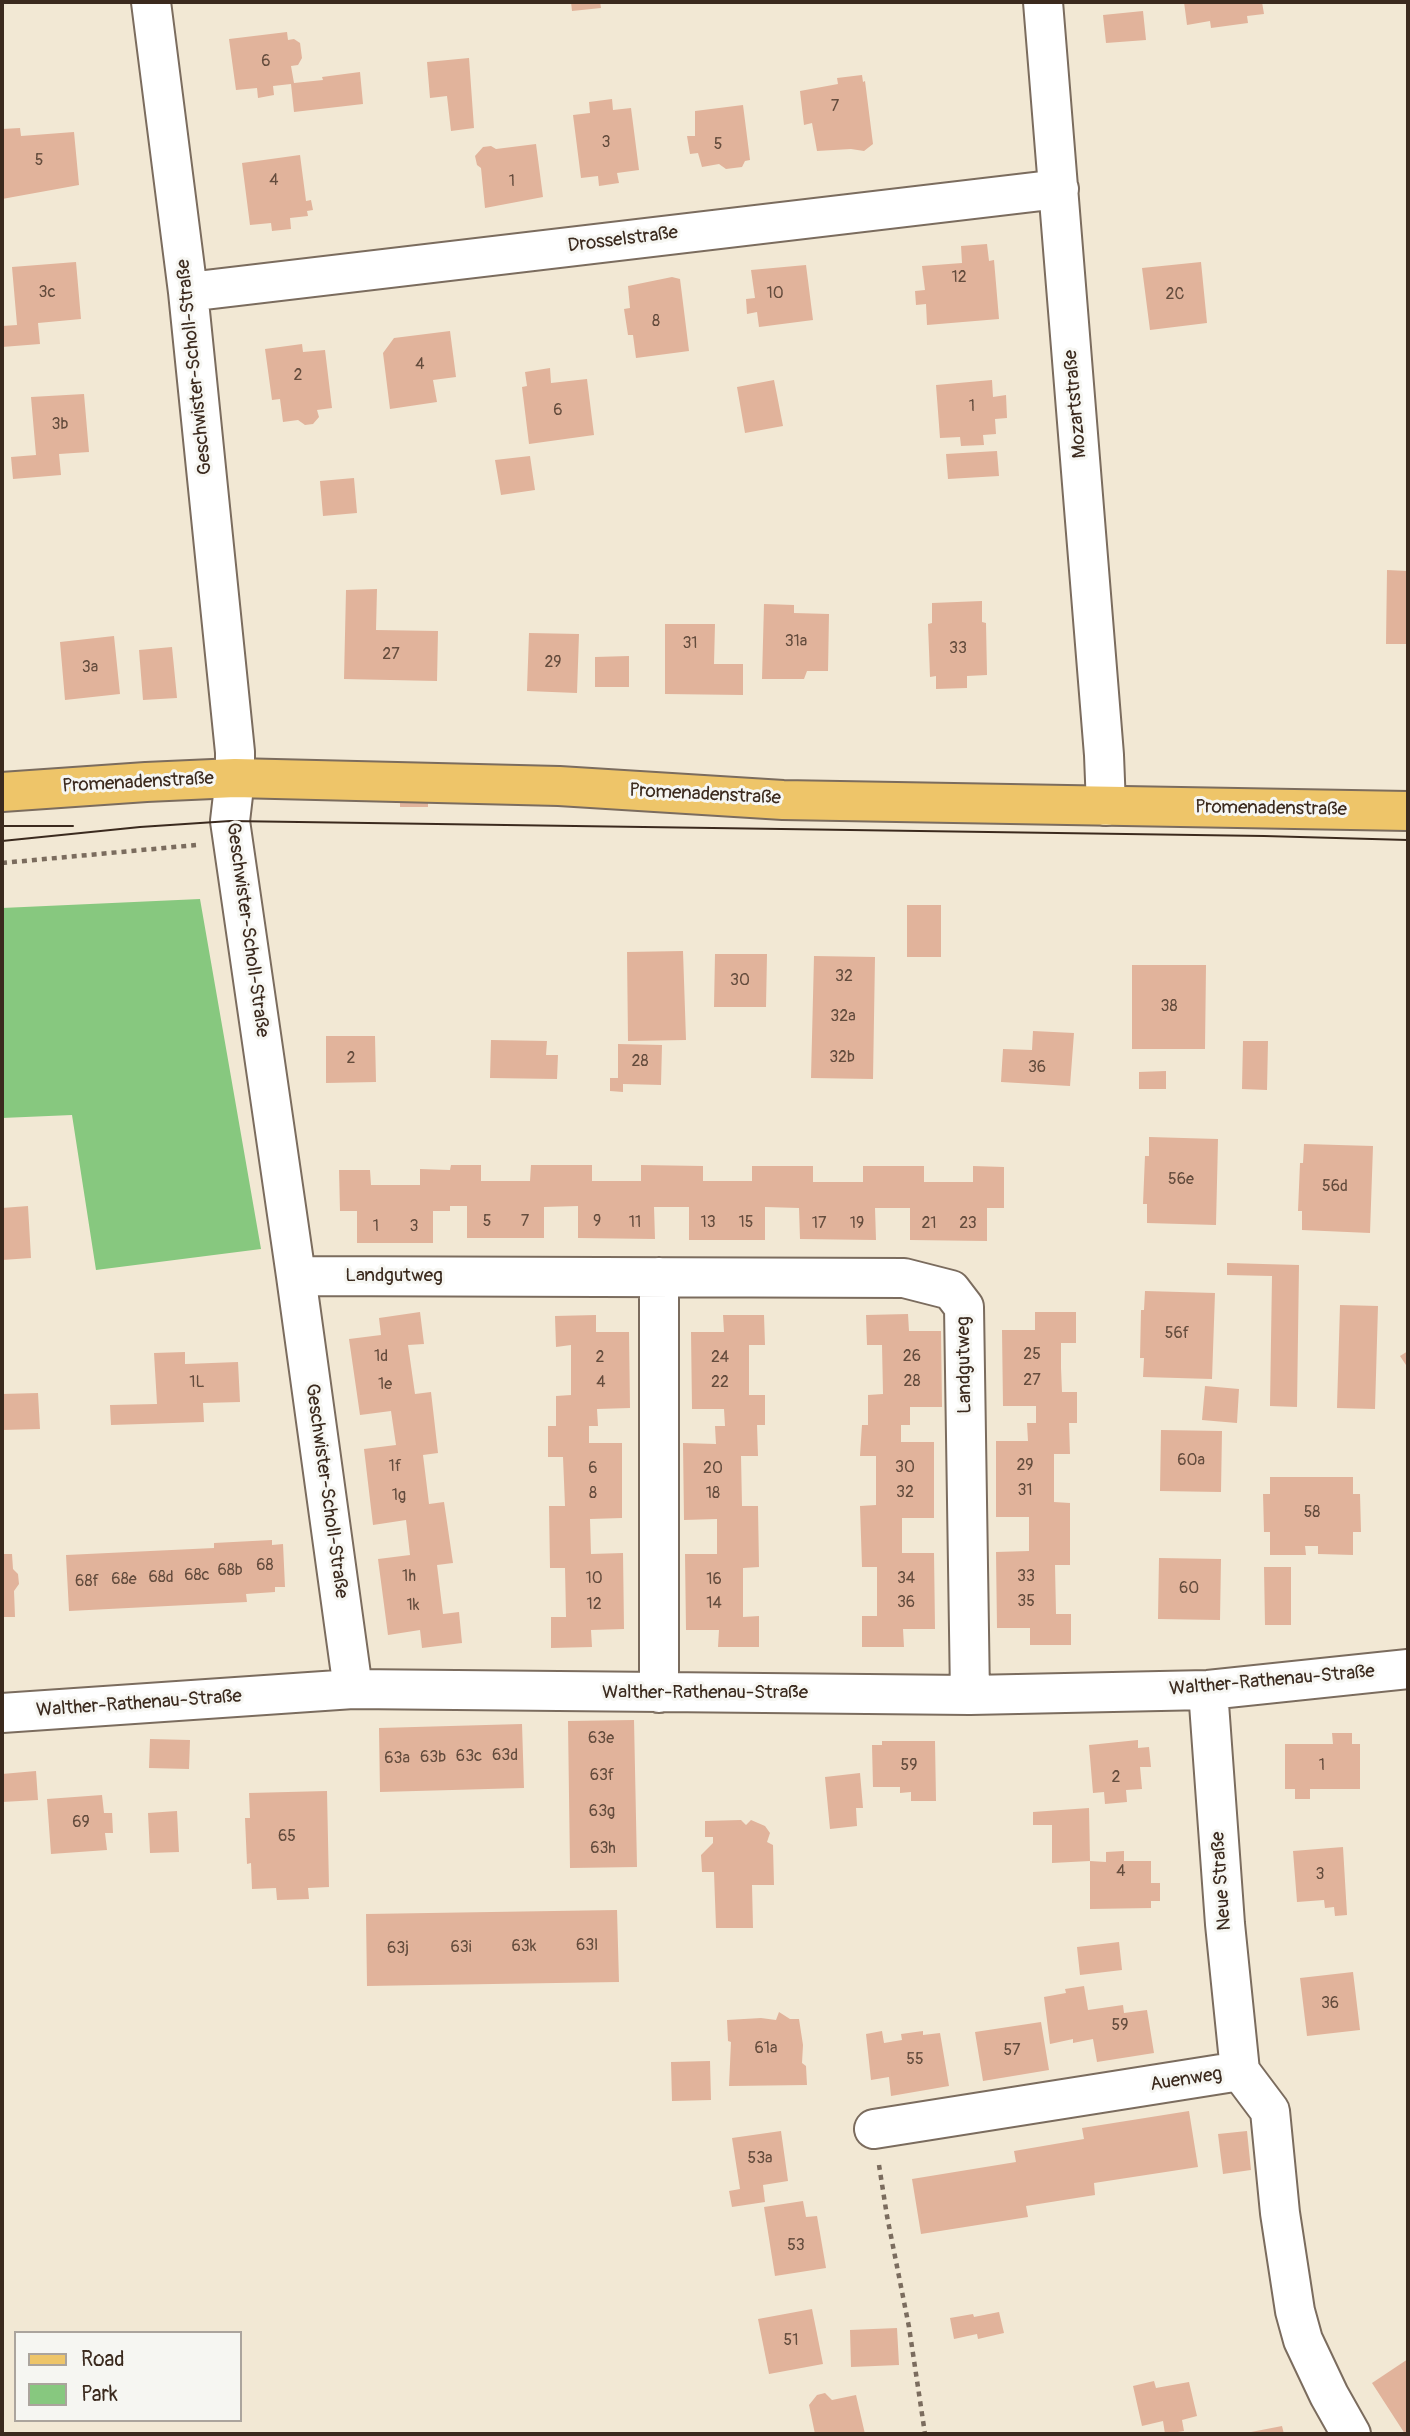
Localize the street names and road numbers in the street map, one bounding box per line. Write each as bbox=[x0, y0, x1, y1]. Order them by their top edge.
street label: Drosselstraße bbox=[567, 222, 679, 258]
street label: Geschwister-Scholl-Straße bbox=[172, 258, 218, 476]
street label: Mozartstraße bbox=[1060, 349, 1092, 459]
street label: Promenadenstraße bbox=[62, 768, 214, 798]
street label: Promenadenstraße bbox=[629, 780, 781, 810]
street label: Promenadenstraße bbox=[1195, 796, 1347, 822]
street label: Geschwister-Scholl-Straße bbox=[221, 821, 273, 1039]
street label: Landgutweg bbox=[345, 1265, 443, 1287]
street label: Landgutweg bbox=[953, 1316, 977, 1414]
street label: Geschwister-Scholl-Straße bbox=[300, 1382, 352, 1600]
street label: Walther-Rathenau-Straße bbox=[1168, 1661, 1376, 1701]
street label: Walther-Rathenau-Straße bbox=[602, 1682, 808, 1704]
street label: Walther-Rathenau-Straße bbox=[35, 1685, 243, 1723]
street label: Neue Straße bbox=[1207, 1831, 1237, 1931]
street label: Auenweg bbox=[1148, 2063, 1224, 2097]

